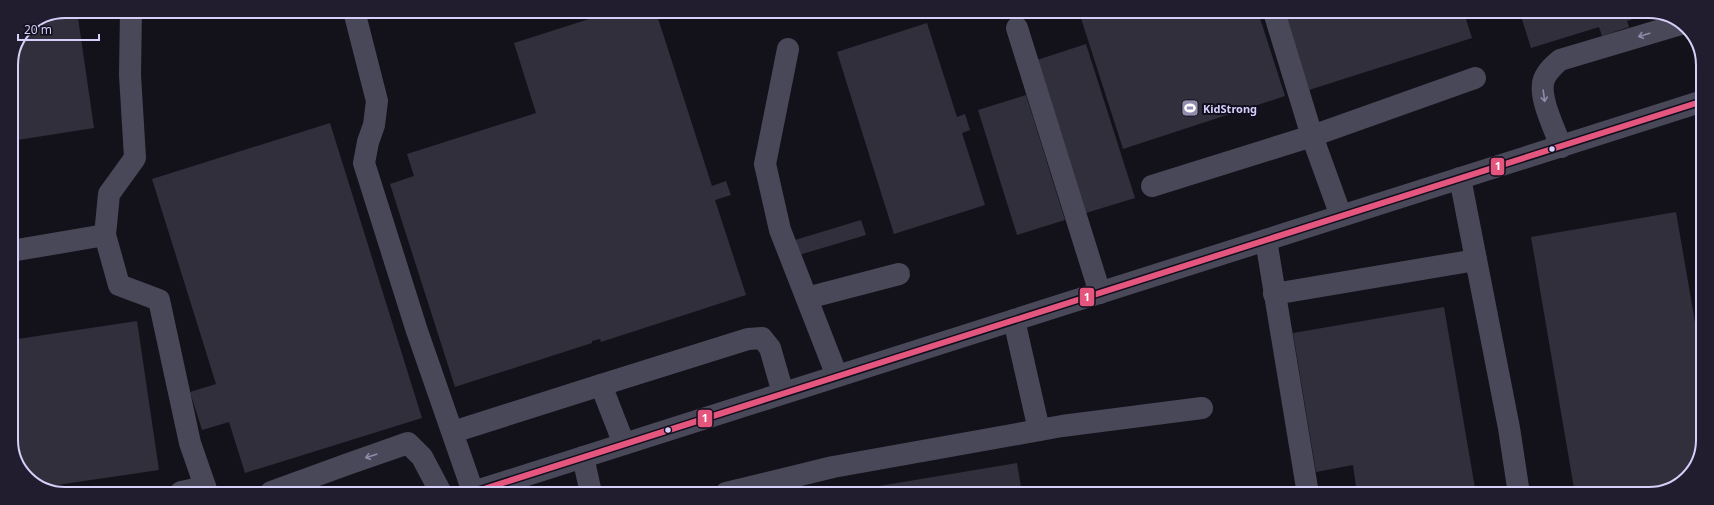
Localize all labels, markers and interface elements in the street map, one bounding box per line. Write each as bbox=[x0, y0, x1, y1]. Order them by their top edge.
scale bar bbox=[18, 16, 99, 42]
text: 20 m bbox=[24, 21, 52, 38]
one-way arrow bbox=[1638, 32, 1651, 39]
one-way arrow bbox=[1540, 89, 1548, 102]
sports icon: KidStrong bbox=[1180, 98, 1200, 118]
place label: KidStrong bbox=[1203, 101, 1257, 116]
unlabelled marker bbox=[1547, 144, 1557, 154]
line badge: 1 bbox=[1490, 157, 1505, 176]
text: 1 bbox=[1495, 158, 1501, 173]
line badge: 1 bbox=[1079, 287, 1095, 307]
text: 1 bbox=[1084, 289, 1090, 304]
line badge: 1 bbox=[697, 409, 713, 428]
text: 1 bbox=[702, 410, 708, 425]
unlabelled marker bbox=[663, 425, 673, 435]
one-way arrow bbox=[365, 453, 378, 460]

